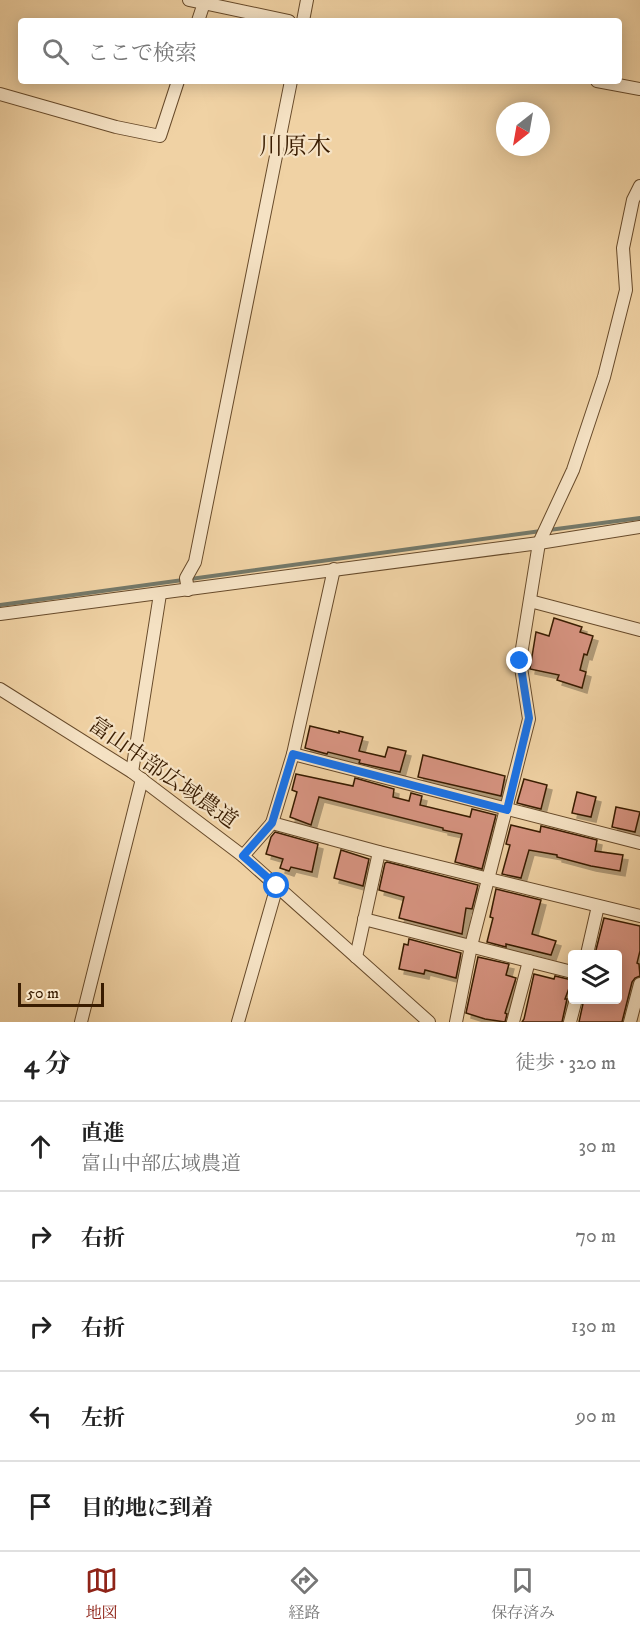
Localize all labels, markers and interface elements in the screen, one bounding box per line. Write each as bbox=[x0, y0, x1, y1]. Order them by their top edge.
search box bbox=[18, 18, 622, 84]
icon: search bbox=[39, 35, 72, 68]
text: ここで検索 bbox=[87, 40, 197, 67]
north arrow bbox=[496, 102, 550, 156]
district label: 川原木 bbox=[259, 132, 331, 162]
route end bbox=[506, 647, 532, 673]
street label: 富山中部広域農道 bbox=[83, 711, 243, 835]
route start bbox=[263, 872, 289, 898]
map controls bbox=[568, 950, 622, 1004]
button: layers bbox=[568, 950, 622, 1004]
scale bar bbox=[18, 980, 104, 1007]
text: 50 m bbox=[27, 983, 59, 1003]
text: 4 分 bbox=[24, 1048, 71, 1081]
text: 徒歩 · 320 m bbox=[515, 1051, 616, 1076]
text: 直進 bbox=[81, 1120, 125, 1147]
icon: ahead bbox=[24, 1130, 57, 1163]
text: 30 m bbox=[578, 1134, 616, 1159]
text: 富山中部広域農道 bbox=[81, 1152, 241, 1177]
icon: right bbox=[24, 1220, 57, 1253]
text: 70 m bbox=[575, 1224, 616, 1249]
text: 右折 bbox=[81, 1225, 125, 1252]
icon: right bbox=[24, 1310, 57, 1343]
text: 130 m bbox=[571, 1314, 616, 1339]
text: 右折 bbox=[81, 1315, 125, 1342]
icon: left bbox=[24, 1400, 57, 1433]
text: 90 m bbox=[576, 1404, 616, 1429]
text: 左折 bbox=[81, 1405, 125, 1432]
icon: arrive bbox=[24, 1490, 57, 1523]
text: 目的地に到着 bbox=[81, 1495, 213, 1522]
tab: 地図 bbox=[85, 1564, 118, 1623]
tab: 経路 bbox=[288, 1564, 321, 1623]
tab: 保存済み bbox=[491, 1564, 555, 1623]

